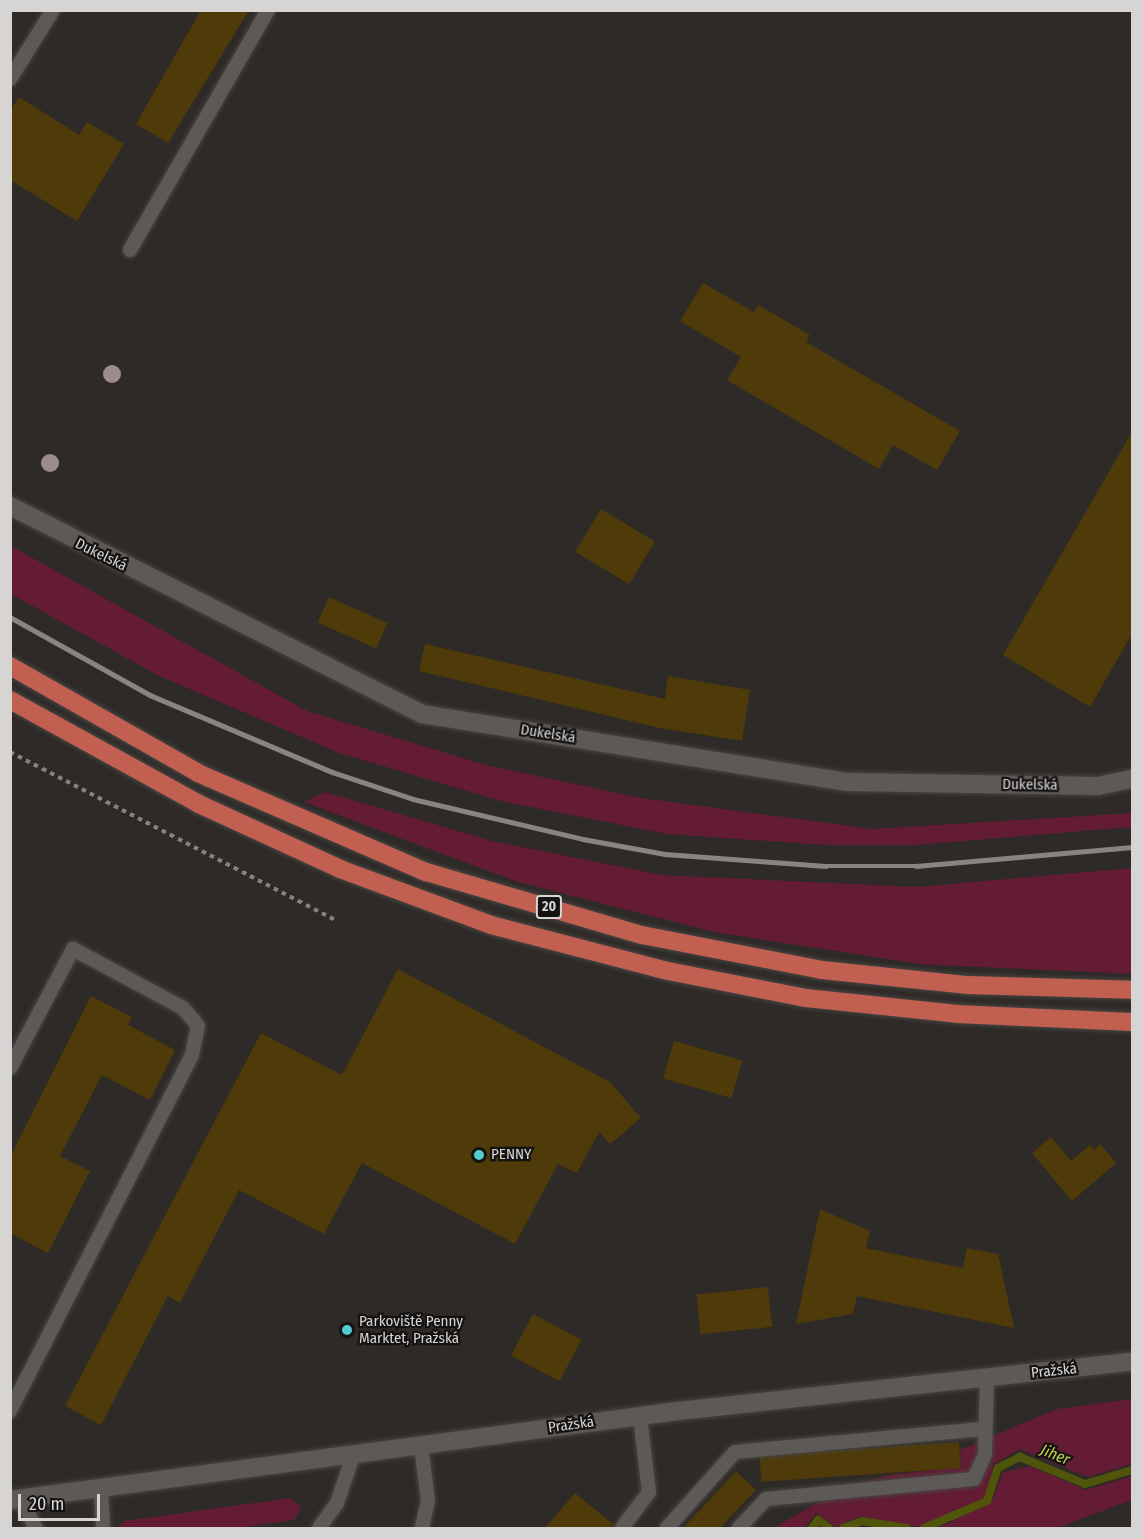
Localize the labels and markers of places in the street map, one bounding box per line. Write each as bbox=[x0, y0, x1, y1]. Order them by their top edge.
place label: PENNY bbox=[491, 1146, 532, 1164]
marker: PENNY bbox=[472, 1148, 486, 1162]
place label: Parkoviště Penny Marktet, Pražská bbox=[359, 1312, 463, 1347]
marker: Parkoviště Penny Marktet, Pražská bbox=[340, 1323, 354, 1337]

